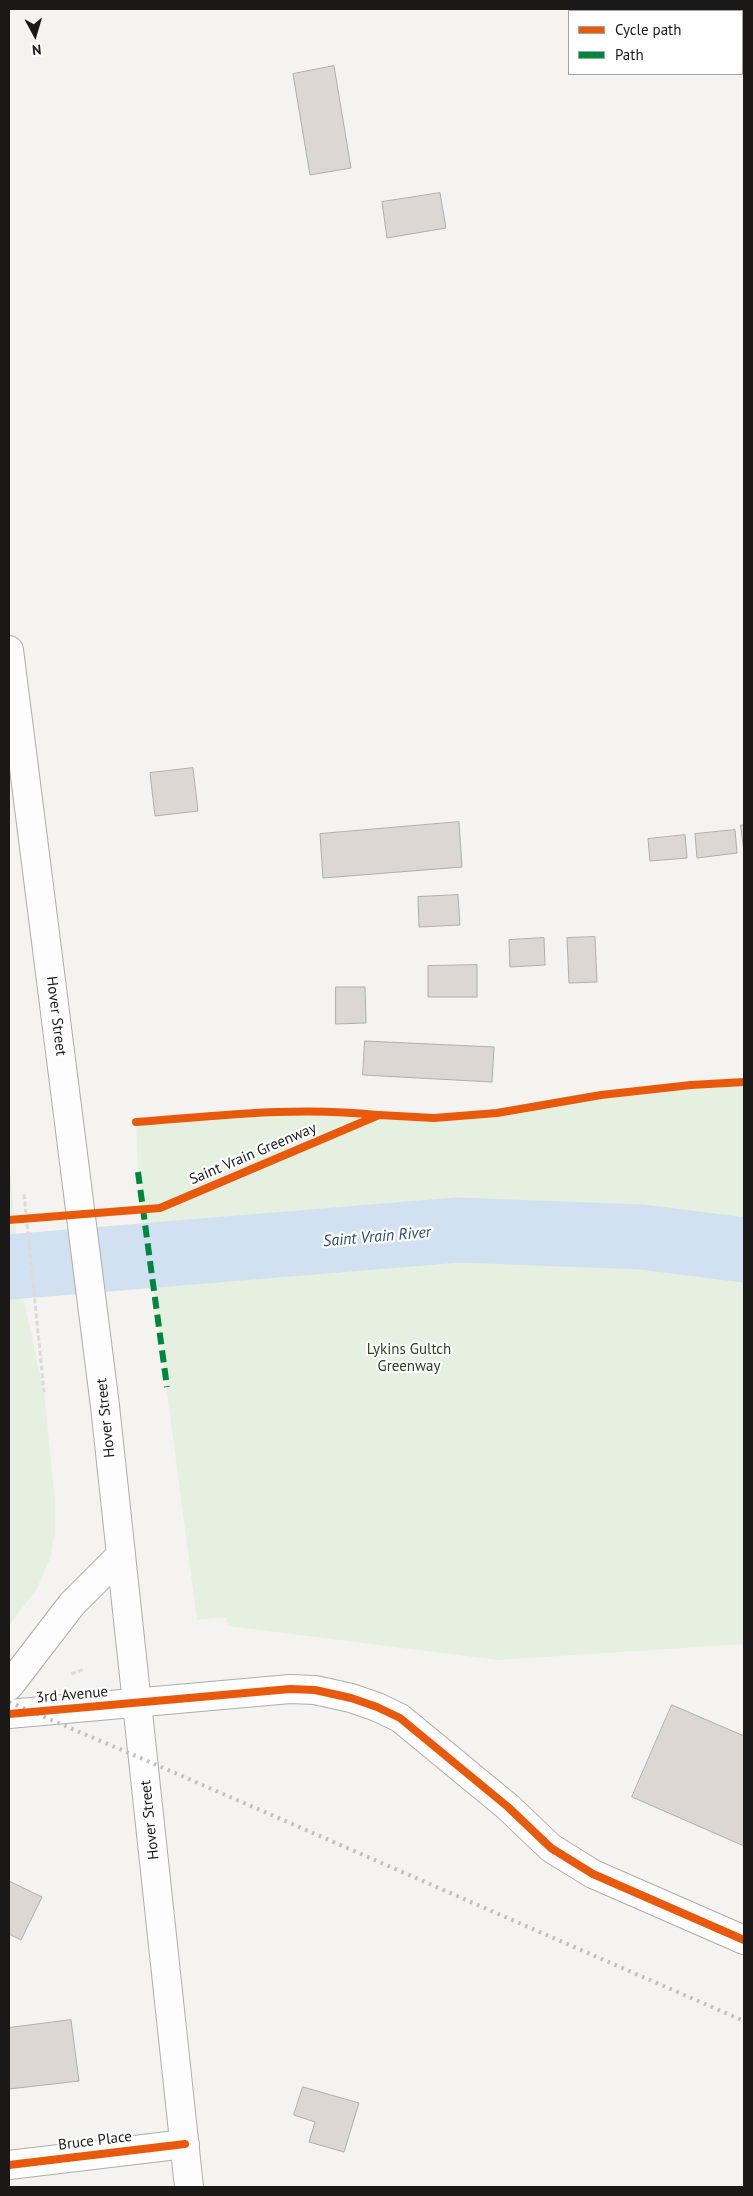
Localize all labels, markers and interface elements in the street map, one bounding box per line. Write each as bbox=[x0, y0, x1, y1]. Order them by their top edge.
north arrow bbox=[10, 10, 60, 60]
legend bbox=[568, 10, 743, 75]
text: Cycle path bbox=[615, 20, 681, 39]
text: N bbox=[31, 40, 42, 59]
text: Path bbox=[615, 45, 644, 64]
street label: Hover Street bbox=[42, 975, 70, 1057]
street label: Saint Vrain Greenway bbox=[187, 1119, 319, 1189]
water label: Saint Vrain River bbox=[322, 1223, 432, 1251]
park label: Lykins Gultch Greenway bbox=[367, 1341, 451, 1376]
street label: Hover Street bbox=[93, 1377, 119, 1459]
street label: 3rd Avenue bbox=[35, 1683, 109, 1707]
street label: Hover Street bbox=[137, 1779, 163, 1861]
street label: Bruce Place bbox=[57, 2128, 133, 2154]

